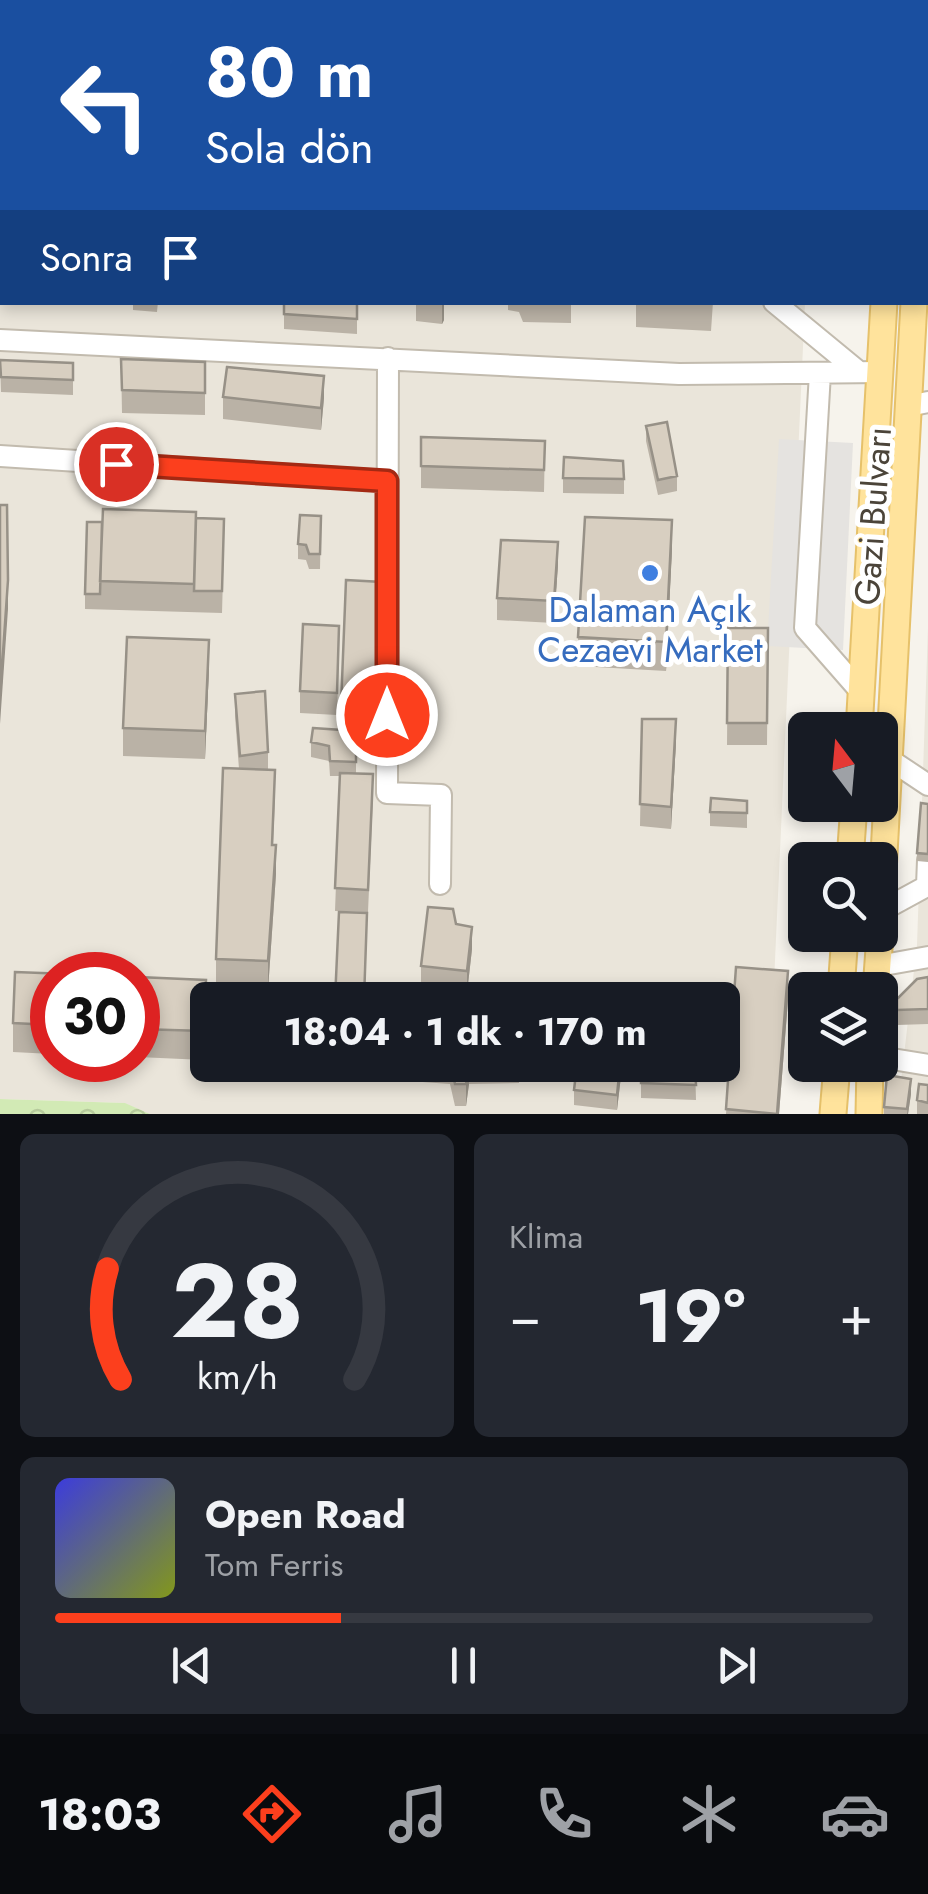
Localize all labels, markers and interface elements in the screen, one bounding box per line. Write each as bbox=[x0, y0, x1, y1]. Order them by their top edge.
text: 80 m bbox=[205, 22, 374, 123]
icon: left bbox=[40, 40, 170, 170]
text: Sola dön bbox=[205, 115, 374, 180]
text: Sonra bbox=[40, 230, 133, 285]
icon: arrive bbox=[153, 230, 208, 285]
pin bbox=[74, 422, 159, 507]
street label: Gazi Bulvarı bbox=[842, 425, 904, 607]
icon: arrive bbox=[89, 437, 144, 492]
marker: Dalaman Açık Cezaevi Market bbox=[639, 562, 661, 584]
place label: Dalaman Açık Cezaevi Market bbox=[537, 585, 763, 675]
position arrow bbox=[335, 663, 439, 767]
north arrow bbox=[788, 712, 898, 822]
map controls bbox=[788, 712, 898, 1082]
button: search bbox=[788, 842, 898, 952]
speed limit sign: 30 bbox=[30, 952, 160, 1082]
button: layers bbox=[788, 972, 898, 1082]
text: 18:04 · 1 dk · 170 m bbox=[283, 1004, 647, 1059]
text: Klima bbox=[509, 1214, 583, 1260]
text: 28 bbox=[170, 1226, 304, 1376]
text: 19° bbox=[635, 1262, 746, 1370]
text: − bbox=[509, 1276, 541, 1356]
text: + bbox=[839, 1276, 873, 1356]
text: km/h bbox=[197, 1351, 277, 1402]
text: Open Road bbox=[205, 1487, 406, 1542]
text: Tom Ferris bbox=[205, 1542, 343, 1588]
icon: previous bbox=[164, 1638, 219, 1693]
icon: pause bbox=[436, 1638, 491, 1693]
icon: next bbox=[709, 1638, 764, 1693]
icon: directions bbox=[237, 1779, 307, 1849]
icon: music bbox=[383, 1779, 453, 1849]
icon: phone bbox=[529, 1779, 599, 1849]
icon: climate bbox=[674, 1779, 744, 1849]
icon: car bbox=[820, 1779, 890, 1849]
text: 18:03 bbox=[38, 1782, 161, 1847]

